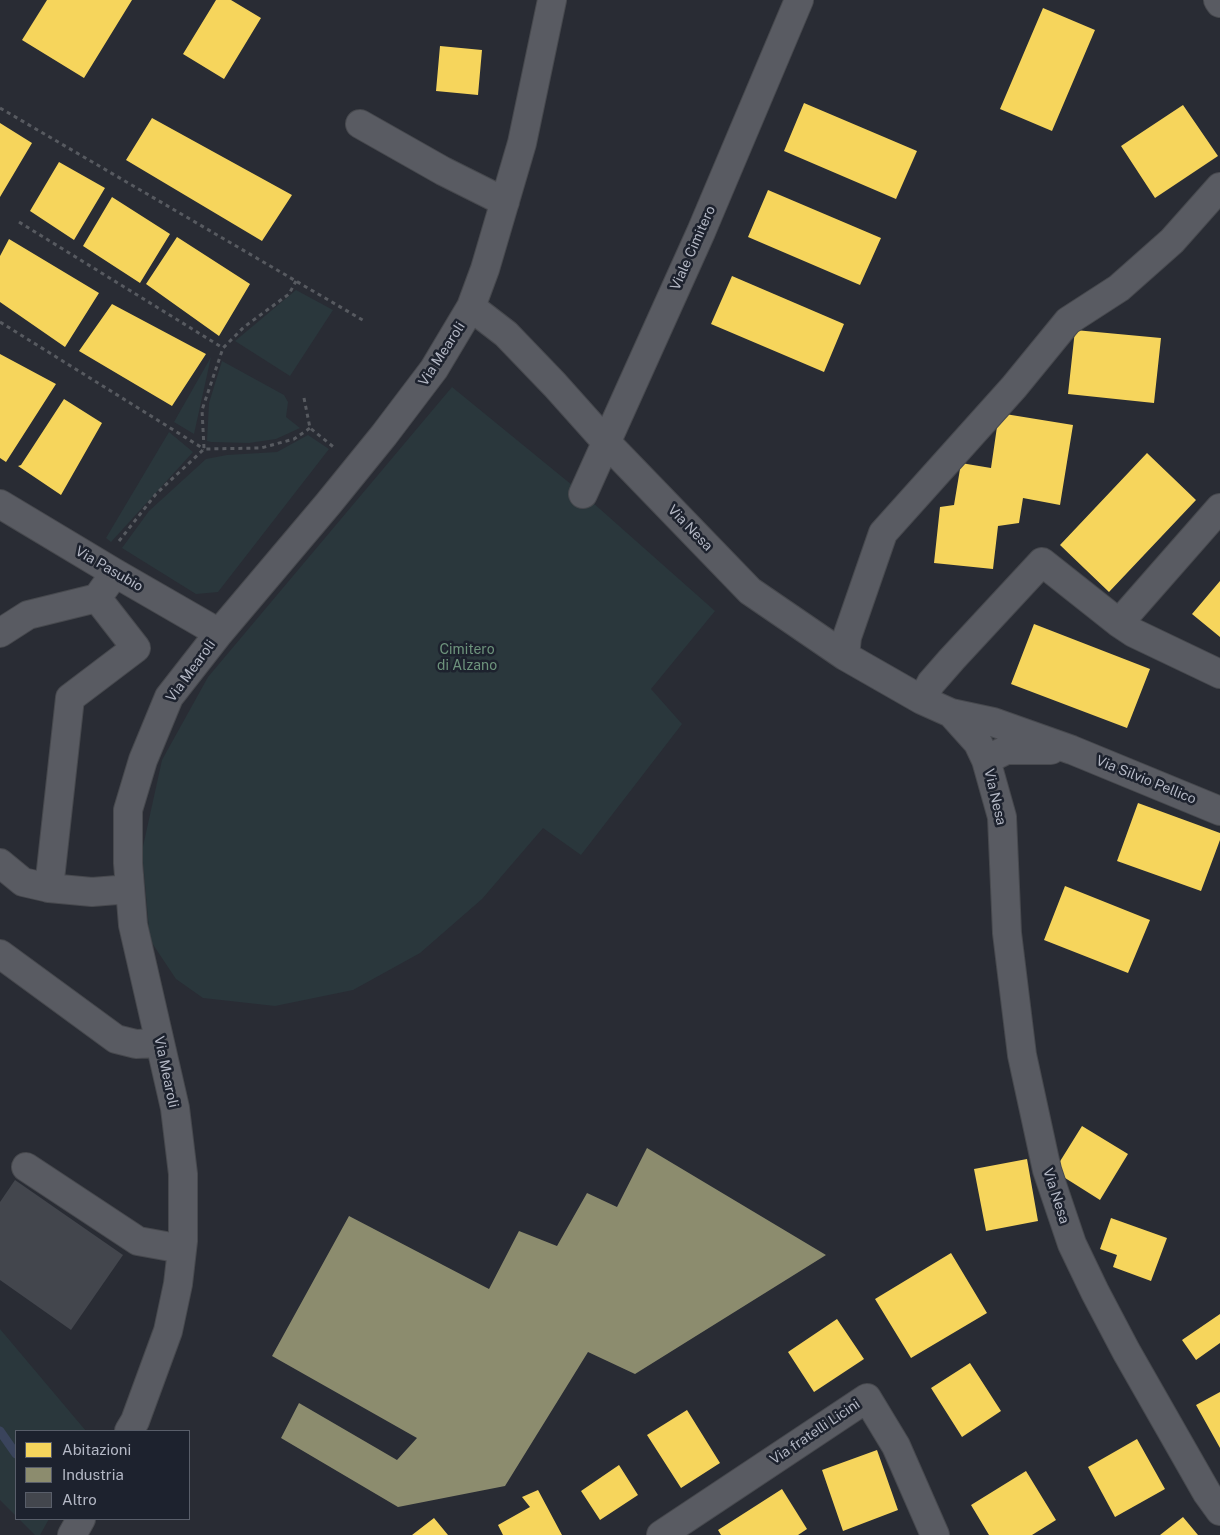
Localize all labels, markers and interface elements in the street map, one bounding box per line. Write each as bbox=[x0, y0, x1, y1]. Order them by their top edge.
street label: Viale Cimitero bbox=[667, 203, 719, 293]
street label: Via Mearoli bbox=[415, 319, 469, 389]
street label: Via Nesa bbox=[664, 502, 716, 554]
street label: Via Pasubio bbox=[72, 543, 146, 595]
street label: Via Mearoli bbox=[163, 637, 219, 705]
park label: Cimitero di Alzano bbox=[437, 642, 497, 674]
street label: Via Silvio Pellico bbox=[1093, 752, 1199, 808]
street label: Via Nesa bbox=[980, 767, 1010, 827]
street label: Via Mearoli bbox=[150, 1035, 182, 1109]
street label: Via Nesa bbox=[1039, 1166, 1073, 1226]
street label: Via fratelli Licini bbox=[767, 1396, 863, 1468]
legend bbox=[15, 1430, 190, 1520]
text: Abitazioni bbox=[62, 1441, 131, 1458]
text: Industria bbox=[62, 1466, 124, 1483]
text: Altro bbox=[62, 1491, 97, 1508]

